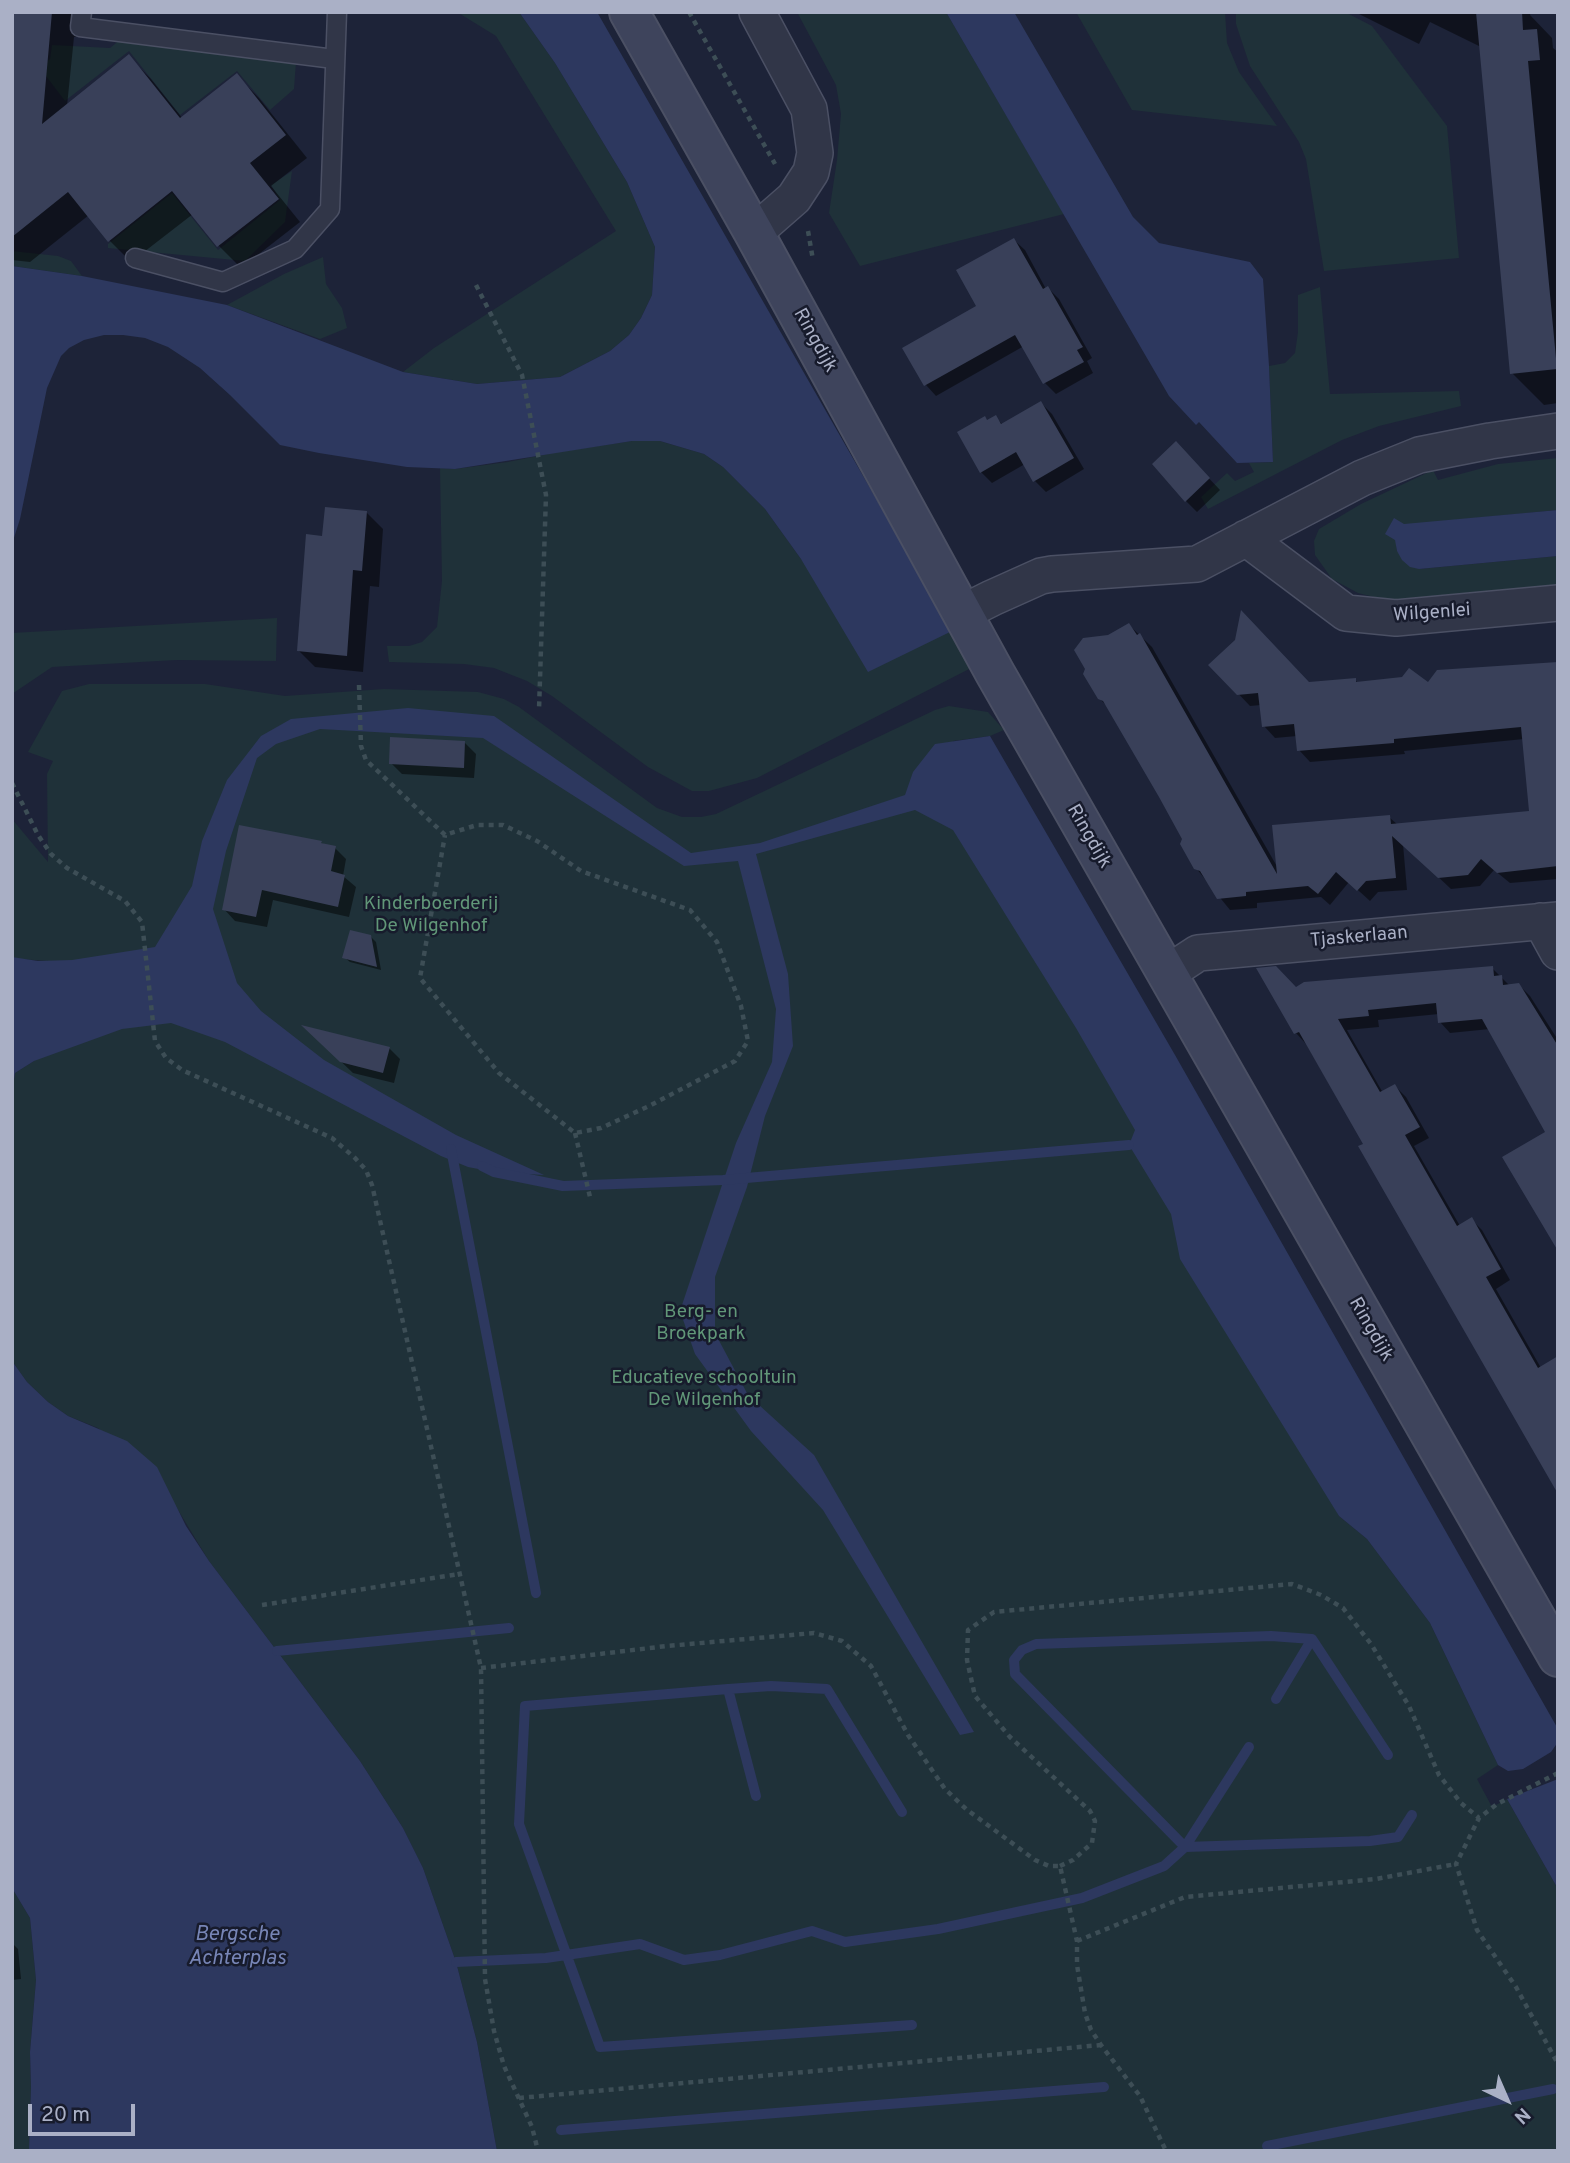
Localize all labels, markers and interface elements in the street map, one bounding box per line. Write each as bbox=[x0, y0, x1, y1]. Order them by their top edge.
street label: Ringdijk bbox=[787, 305, 841, 377]
street label: Wilgenlei bbox=[1393, 600, 1471, 628]
street label: Ringdijk bbox=[1061, 801, 1115, 873]
park label: Kinderboerderij De Wilgenhof bbox=[364, 894, 498, 938]
street label: Tjaskerlaan bbox=[1309, 922, 1409, 954]
street label: Ringdijk bbox=[1343, 1294, 1397, 1366]
park label: Berg- en Broekpark bbox=[656, 1302, 746, 1346]
park label: Educatieve schooltuin De Wilgenhof bbox=[611, 1368, 797, 1412]
water label: Bergsche Achterplas bbox=[188, 1923, 286, 1973]
north arrow bbox=[1472, 2065, 1542, 2135]
scale bar bbox=[32, 2090, 138, 2134]
text: 20 m bbox=[41, 2102, 90, 2129]
text: N bbox=[1508, 2102, 1535, 2128]

